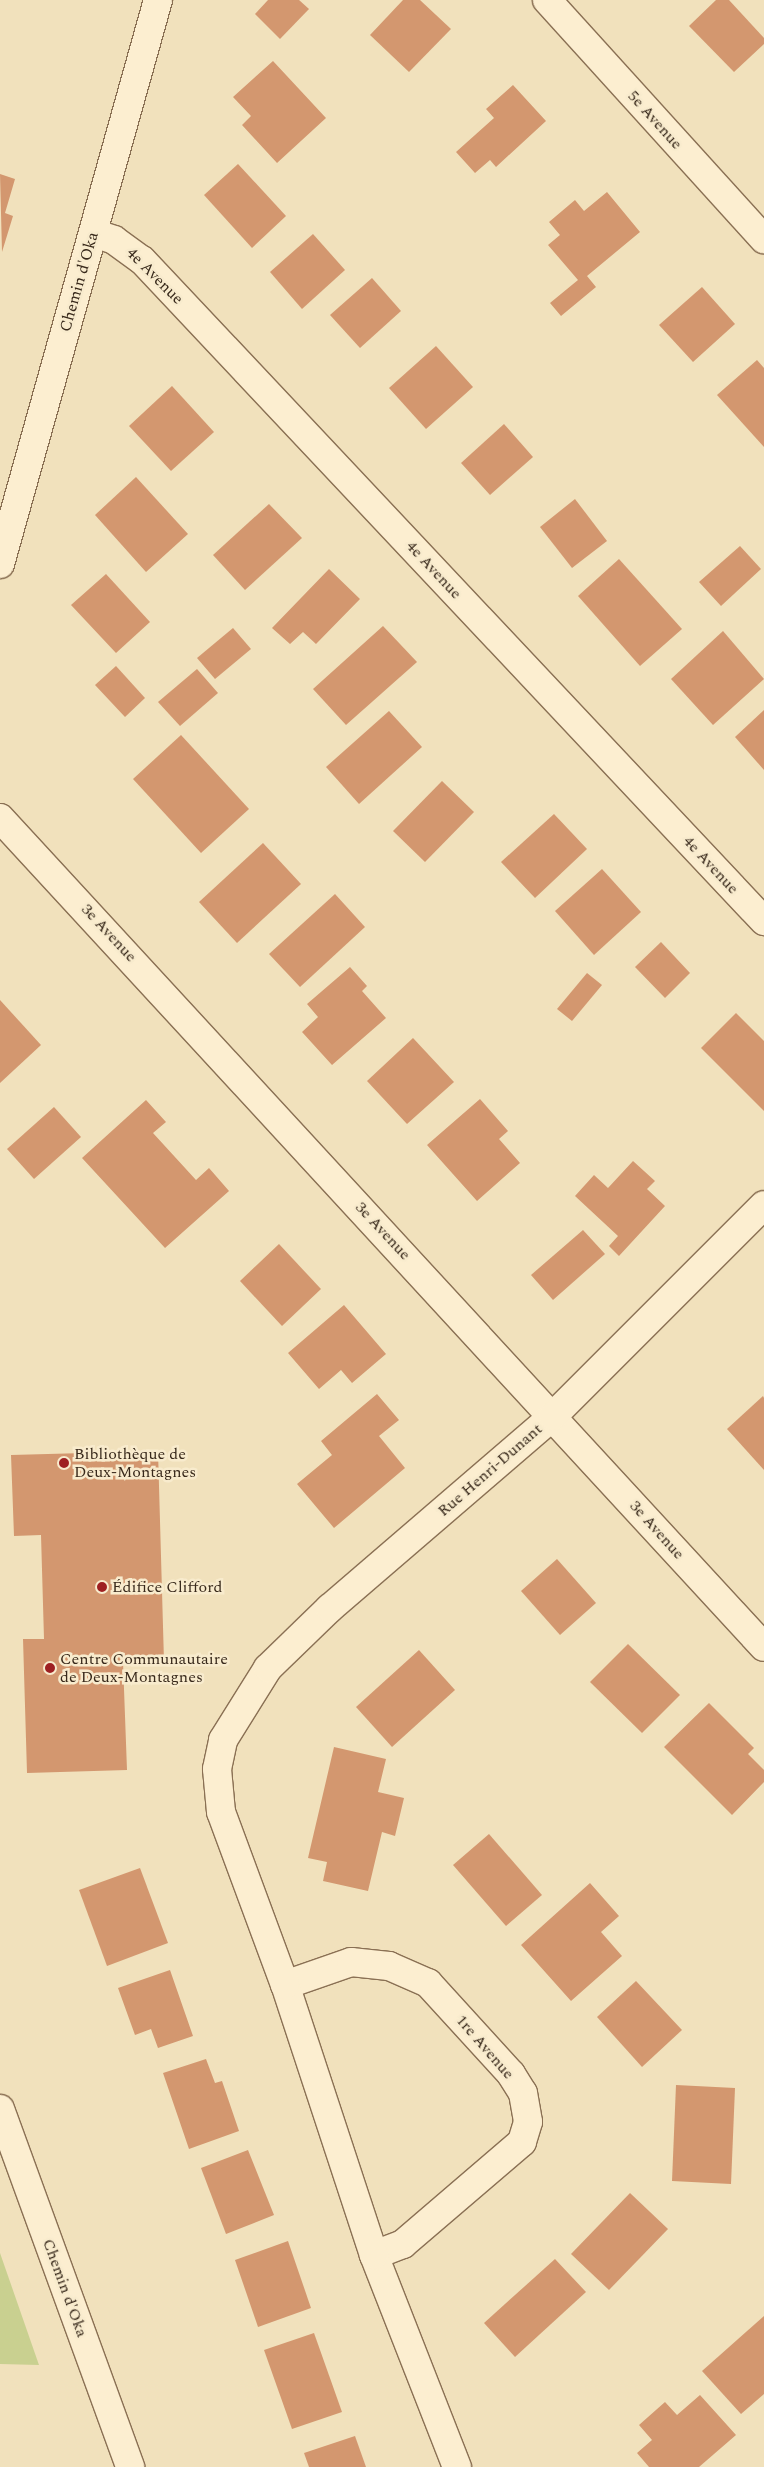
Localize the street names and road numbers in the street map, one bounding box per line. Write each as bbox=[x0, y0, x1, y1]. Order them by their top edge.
street label: 5e Avenue bbox=[624, 87, 686, 153]
street label: Chemin d'Oka bbox=[56, 230, 102, 334]
street label: 4e Avenue bbox=[123, 244, 187, 308]
street label: 4e Avenue bbox=[402, 537, 466, 603]
street label: 4e Avenue bbox=[679, 832, 743, 898]
street label: 3e Avenue bbox=[77, 900, 141, 966]
street label: 3e Avenue bbox=[351, 1198, 415, 1264]
street label: Rue Henri-Dunant bbox=[434, 1419, 546, 1521]
street label: 3e Avenue bbox=[626, 1497, 688, 1563]
street label: 1re Avenue bbox=[452, 2011, 518, 2083]
street label: Chemin d'Oka bbox=[38, 2236, 92, 2340]

